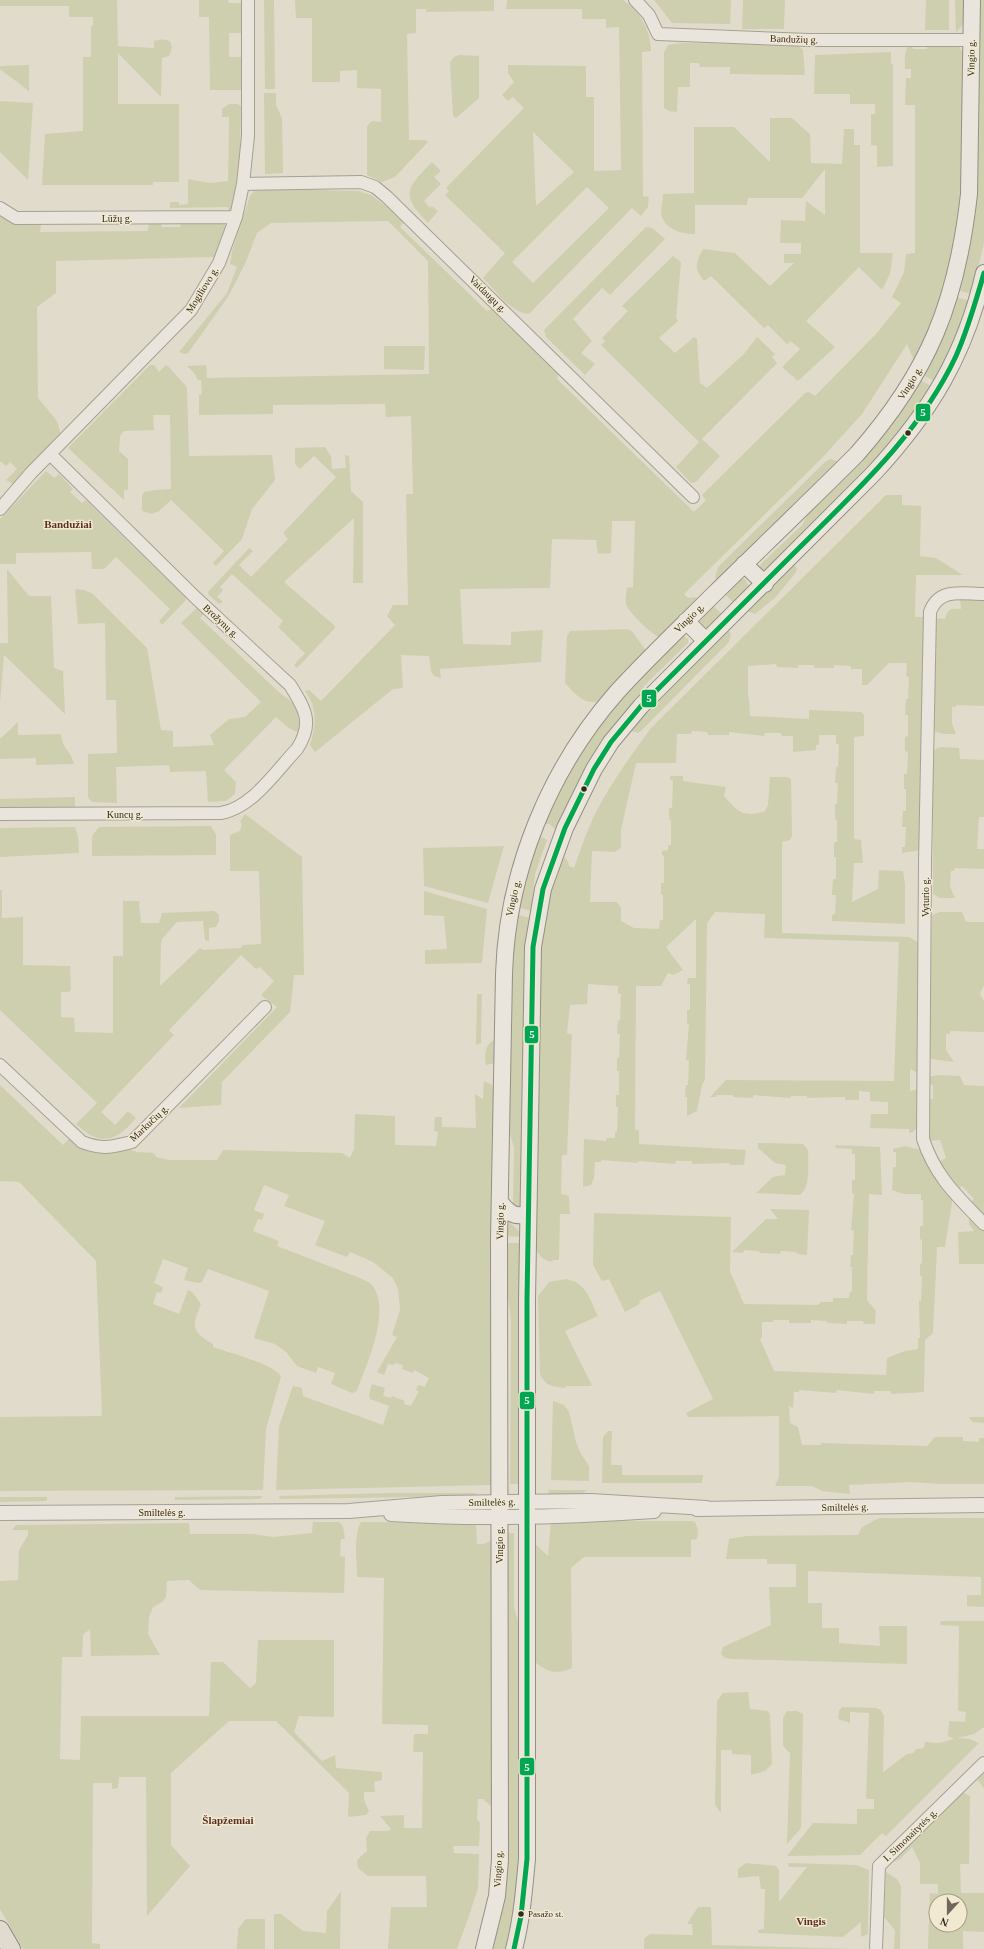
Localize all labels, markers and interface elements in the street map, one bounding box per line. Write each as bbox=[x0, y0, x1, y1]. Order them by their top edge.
street label: Bandužių g. bbox=[770, 33, 818, 45]
street label: Vingio g. bbox=[965, 39, 977, 77]
street label: Lūžų g. bbox=[102, 213, 132, 224]
street label: Mogiliovo g. bbox=[183, 265, 221, 315]
street label: Vaidaugų g. bbox=[467, 273, 509, 315]
street label: Vingio g. bbox=[895, 364, 925, 402]
line badge: 5 bbox=[915, 403, 931, 422]
text: 5 bbox=[920, 406, 926, 418]
unlabelled marker bbox=[903, 428, 913, 438]
district label: Bandužiai bbox=[44, 518, 92, 530]
street label: Vingio g. bbox=[672, 601, 706, 635]
street label: Brožynų g. bbox=[201, 602, 241, 640]
line badge: 5 bbox=[641, 689, 657, 708]
text: 5 bbox=[646, 692, 652, 704]
unlabelled marker bbox=[579, 784, 589, 794]
street label: Kuncų g. bbox=[107, 809, 143, 820]
street label: Vyturio g. bbox=[920, 877, 931, 917]
street label: Vingio g. bbox=[503, 879, 523, 917]
line badge: 5 bbox=[524, 1025, 539, 1044]
text: 5 bbox=[529, 1028, 535, 1040]
street label: Markučių g. bbox=[127, 1102, 171, 1144]
street label: Vingio g. bbox=[494, 1202, 506, 1240]
line badge: 5 bbox=[519, 1391, 535, 1410]
text: 5 bbox=[524, 1394, 530, 1406]
street label: Smiltelės g. bbox=[468, 1496, 516, 1508]
street label: Smiltelės g. bbox=[821, 1501, 869, 1513]
street label: Smiltelės g. bbox=[138, 1507, 186, 1518]
street label: Vingio g. bbox=[494, 1526, 505, 1564]
line badge: 5 bbox=[519, 1757, 535, 1776]
text: 5 bbox=[524, 1761, 530, 1773]
street label: I. Simonaitytės g. bbox=[881, 1807, 939, 1863]
district label: Šlapžemiai bbox=[202, 1814, 254, 1826]
street label: Vingio g. bbox=[492, 1850, 504, 1888]
north arrow bbox=[928, 1893, 968, 1933]
marker: Pasažo st. bbox=[516, 1909, 526, 1919]
place label: Pasažo st. bbox=[528, 1909, 564, 1919]
district label: Vingis bbox=[796, 1915, 826, 1927]
text: N bbox=[939, 1915, 950, 1929]

